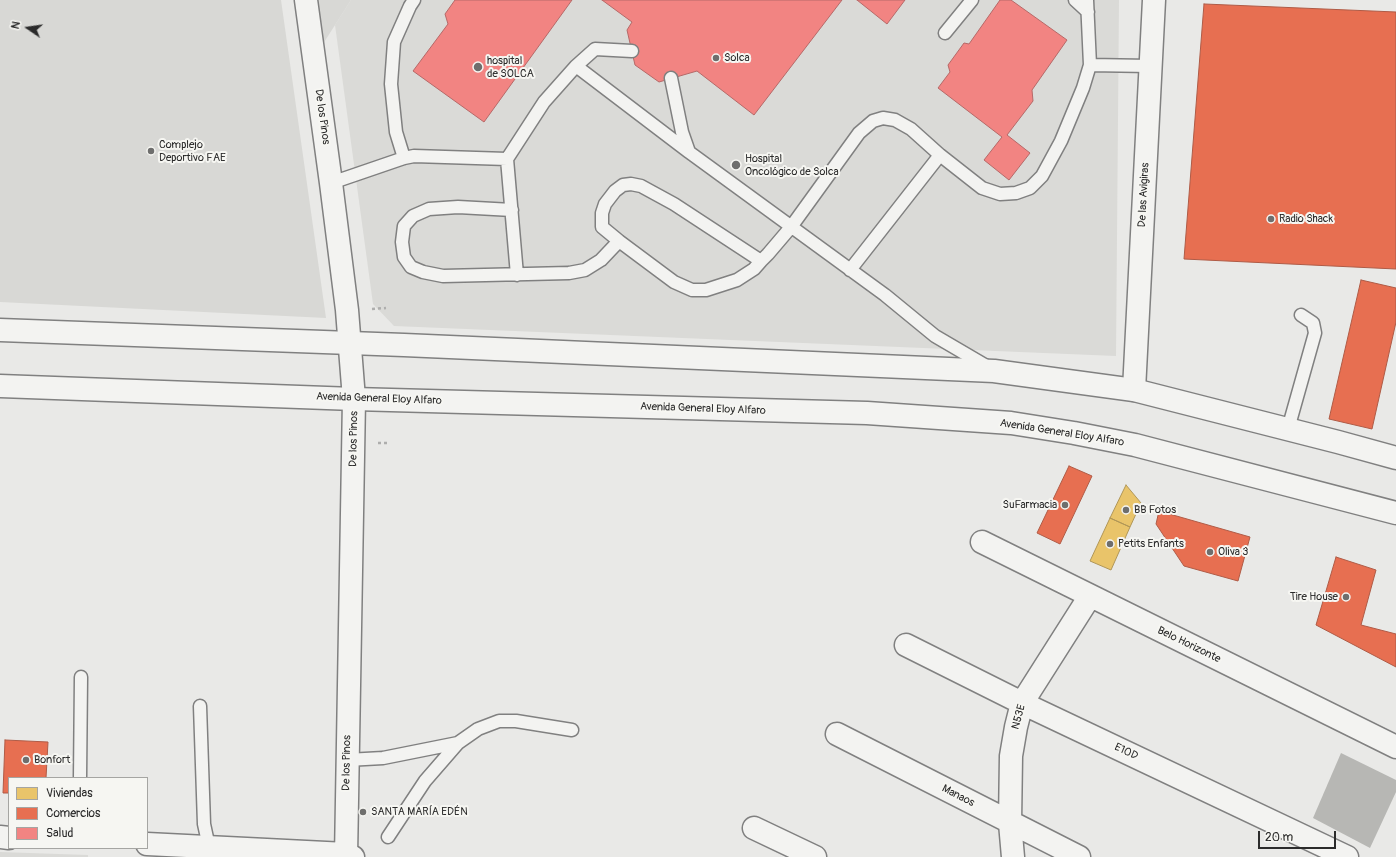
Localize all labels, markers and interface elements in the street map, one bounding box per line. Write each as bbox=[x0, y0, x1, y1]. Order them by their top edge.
north arrow bbox=[8, 8, 48, 48]
text: N bbox=[9, 20, 23, 30]
place label: Solca bbox=[724, 51, 750, 65]
marker: Solca bbox=[711, 53, 721, 63]
place label: hospital de SOLCA bbox=[487, 54, 534, 80]
marker: hospital de SOLCA bbox=[472, 61, 484, 73]
street label: De los Pinos bbox=[312, 88, 332, 146]
place label: Complejo Deportivo FAE bbox=[159, 138, 226, 164]
marker: Complejo Deportivo FAE bbox=[146, 146, 156, 156]
place label: Hospital Oncológico de Solca bbox=[745, 152, 839, 178]
marker: Hospital Oncológico de Solca bbox=[730, 159, 742, 171]
street label: De las Avigiras bbox=[1136, 162, 1152, 228]
place label: Radio Shack bbox=[1279, 212, 1333, 226]
marker: Radio Shack bbox=[1266, 214, 1276, 224]
street label: Avenida General Eloy Alfaro bbox=[316, 390, 442, 408]
street label: Avenida General Eloy Alfaro bbox=[640, 400, 766, 418]
street label: De los Pinos bbox=[347, 411, 361, 467]
street label: Avenida General Eloy Alfaro bbox=[999, 417, 1125, 449]
place label: SuFarmacia bbox=[1003, 498, 1057, 512]
marker: SuFarmacia bbox=[1060, 500, 1070, 510]
place label: BB Fotos bbox=[1134, 503, 1176, 517]
marker: BB Fotos bbox=[1121, 505, 1131, 515]
place label: Petits Enfants bbox=[1118, 537, 1184, 551]
marker: Petits Enfants bbox=[1105, 539, 1115, 549]
place label: Oliva 3 bbox=[1218, 545, 1248, 559]
marker: Oliva 3 bbox=[1205, 547, 1215, 557]
place label: Tire House bbox=[1290, 590, 1338, 604]
marker: Tire House bbox=[1341, 592, 1351, 602]
street label: Belo Horizonte bbox=[1155, 624, 1223, 666]
street label: N53E bbox=[1009, 703, 1029, 731]
street label: De los Pinos bbox=[340, 735, 354, 791]
street label: E10D bbox=[1112, 741, 1140, 763]
place label: Bonfort bbox=[34, 753, 70, 767]
marker: Bonfort bbox=[21, 755, 31, 765]
legend bbox=[8, 777, 148, 849]
street label: Manaos bbox=[939, 782, 977, 810]
text: Viviendas bbox=[46, 786, 93, 801]
place label: SANTA MARÍA EDÉN bbox=[371, 805, 468, 819]
text: Comercios bbox=[46, 806, 100, 821]
marker: SANTA MARÍA EDÉN bbox=[358, 807, 368, 817]
scale bar bbox=[1260, 823, 1338, 849]
text: Salud bbox=[46, 826, 73, 841]
text: 20 m bbox=[1265, 830, 1293, 845]

